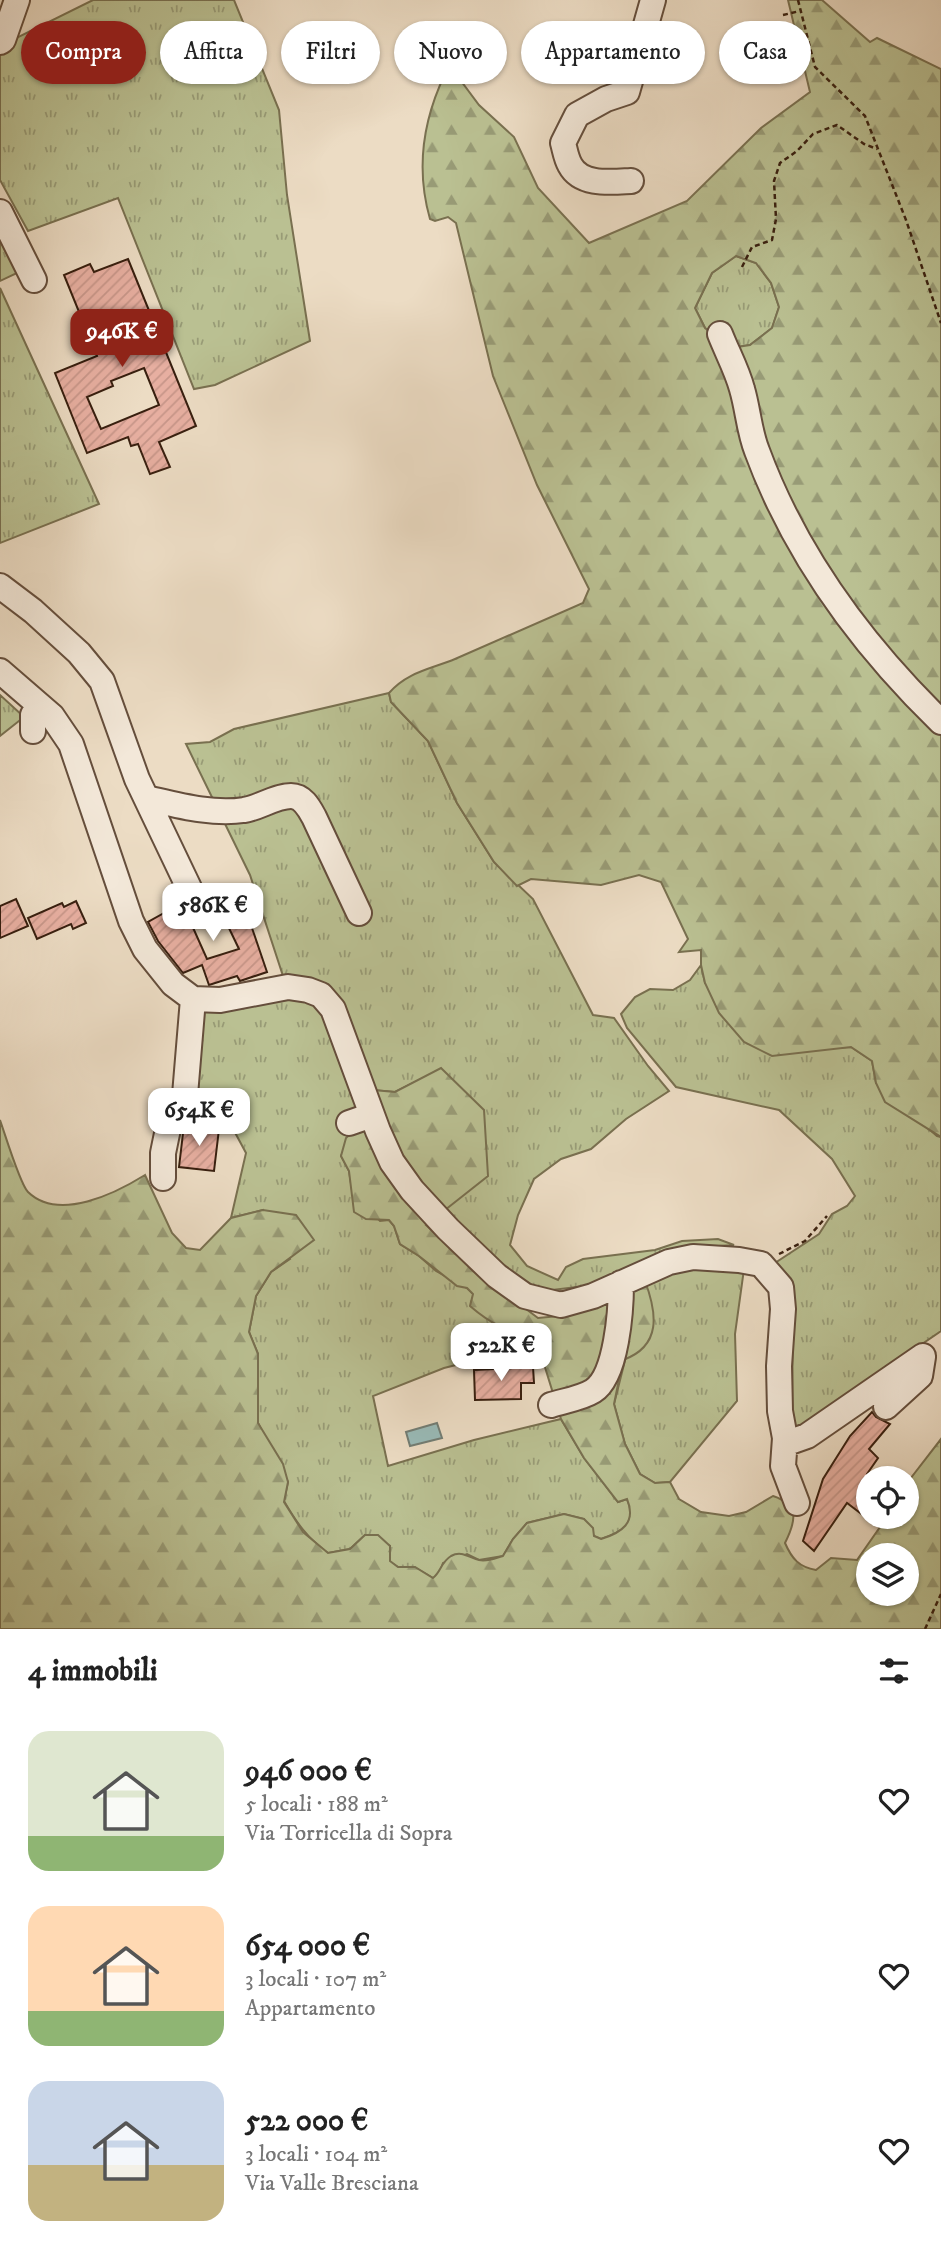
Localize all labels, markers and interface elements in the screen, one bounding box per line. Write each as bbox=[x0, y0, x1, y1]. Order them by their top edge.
chip: Compra bbox=[21, 21, 146, 84]
chip: Affitta bbox=[160, 21, 267, 84]
chip: Filtri bbox=[281, 21, 380, 84]
chip: Nuovo bbox=[394, 21, 507, 84]
chip: Appartamento bbox=[521, 21, 705, 84]
chip: Casa bbox=[719, 21, 811, 84]
pin: 946K € bbox=[65, 310, 179, 369]
text: 946K € bbox=[86, 317, 158, 346]
pin: 586K € bbox=[156, 884, 270, 943]
text: 586K € bbox=[178, 891, 248, 920]
pin: 654K € bbox=[142, 1088, 256, 1148]
text: 654K € bbox=[164, 1096, 234, 1125]
pin: 522K € bbox=[444, 1324, 558, 1383]
text: 522K € bbox=[467, 1331, 535, 1360]
map controls bbox=[856, 1466, 919, 1606]
button: locate bbox=[856, 1466, 919, 1529]
button: layers bbox=[856, 1543, 919, 1606]
icon: filters bbox=[875, 1652, 913, 1690]
text: 4 immobili bbox=[28, 1653, 158, 1690]
text: 946 000 € bbox=[245, 1753, 372, 1790]
icon: home bbox=[84, 1759, 168, 1843]
icon: heart bbox=[875, 1782, 913, 1820]
text: 5 locali · 188 m² bbox=[245, 1790, 388, 1819]
text: Via Torricella di Sopra bbox=[245, 1819, 452, 1848]
text: 654 000 € bbox=[245, 1928, 370, 1965]
icon: home bbox=[84, 1934, 168, 2018]
icon: heart bbox=[875, 1957, 913, 1995]
text: 3 locali · 107 m² bbox=[245, 1965, 386, 1994]
text: Appartamento bbox=[245, 1994, 375, 2023]
text: 522 000 € bbox=[245, 2103, 368, 2140]
icon: home bbox=[84, 2109, 168, 2193]
icon: heart bbox=[875, 2132, 913, 2170]
text: 3 locali · 104 m² bbox=[245, 2140, 387, 2169]
text: Via Valle Bresciana bbox=[245, 2169, 419, 2198]

